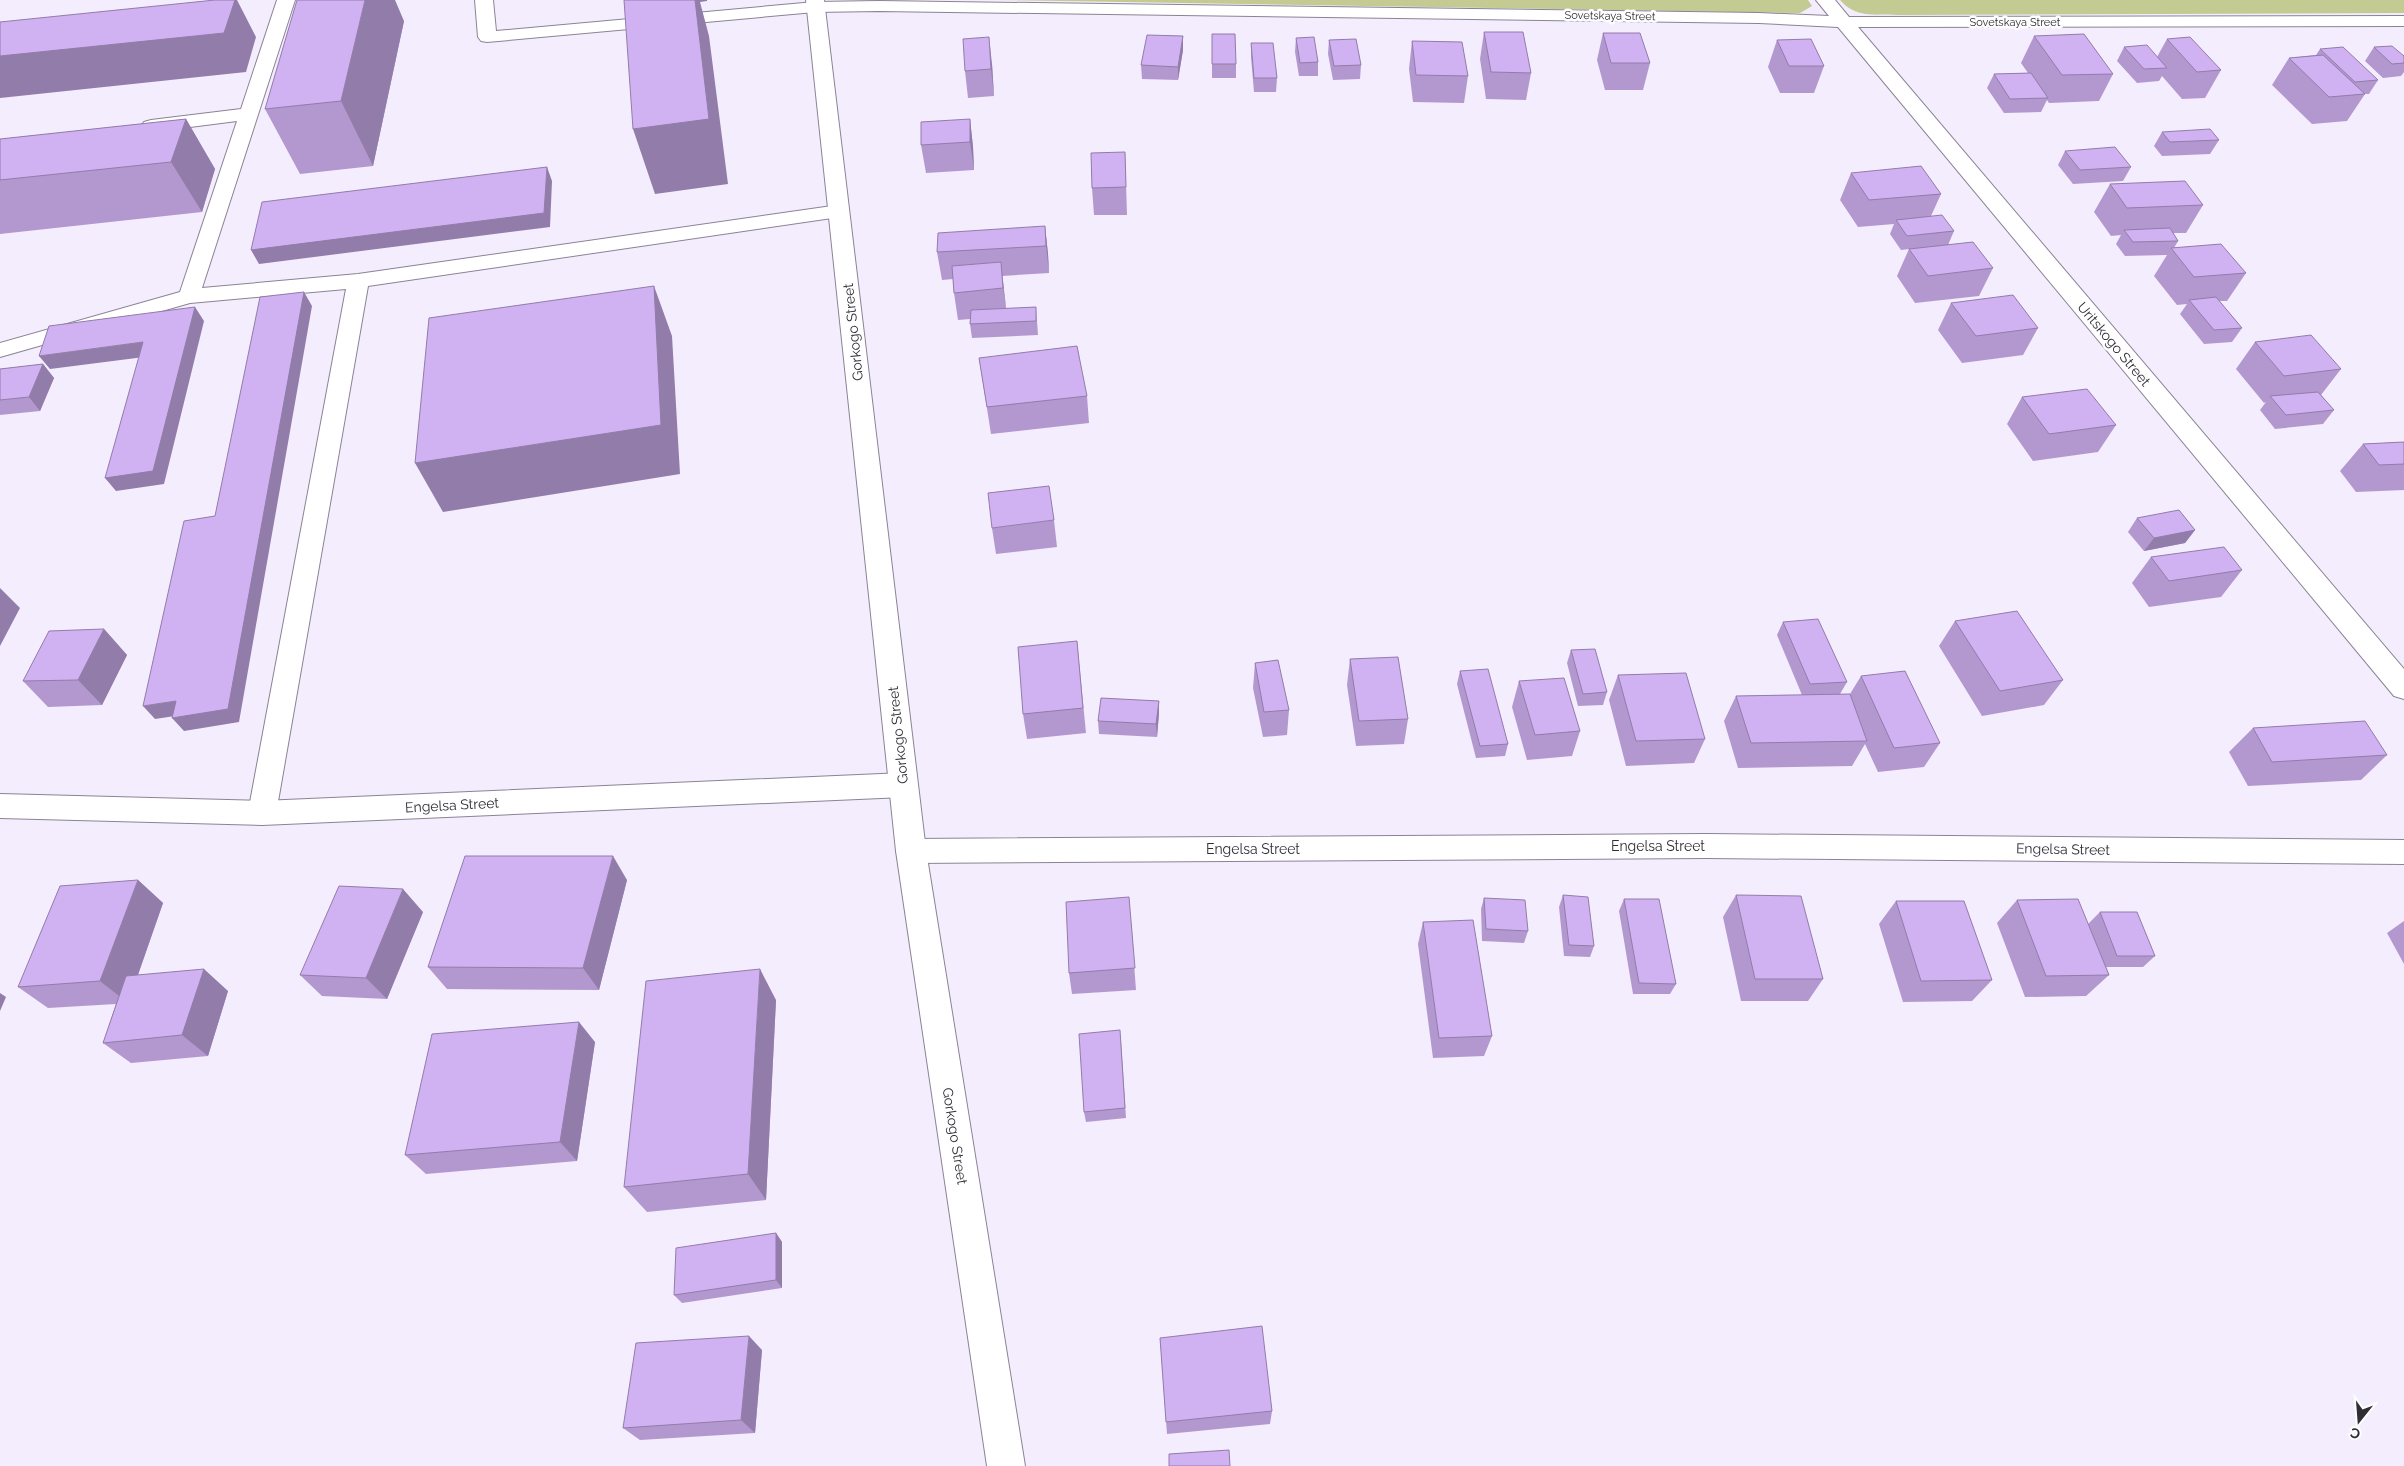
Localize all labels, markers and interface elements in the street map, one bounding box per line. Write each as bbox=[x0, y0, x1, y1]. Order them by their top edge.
street label: Sovetskaya Street bbox=[1564, 9, 1656, 23]
street label: Sovetskaya Street bbox=[1970, 16, 2061, 29]
street label: Gorkogo Street bbox=[840, 282, 866, 382]
street label: Uritskogo Street bbox=[2074, 299, 2154, 389]
street label: Gorkogo Street bbox=[885, 685, 911, 785]
street label: Engelsa Street bbox=[405, 795, 500, 815]
street label: Engelsa Street bbox=[1611, 838, 1705, 854]
street label: Engelsa Street bbox=[2016, 840, 2110, 858]
street label: Engelsa Street bbox=[1206, 841, 1300, 857]
street label: Gorkogo Street bbox=[939, 1086, 971, 1186]
north arrow bbox=[2334, 1396, 2384, 1446]
text: С bbox=[2348, 1424, 2362, 1442]

